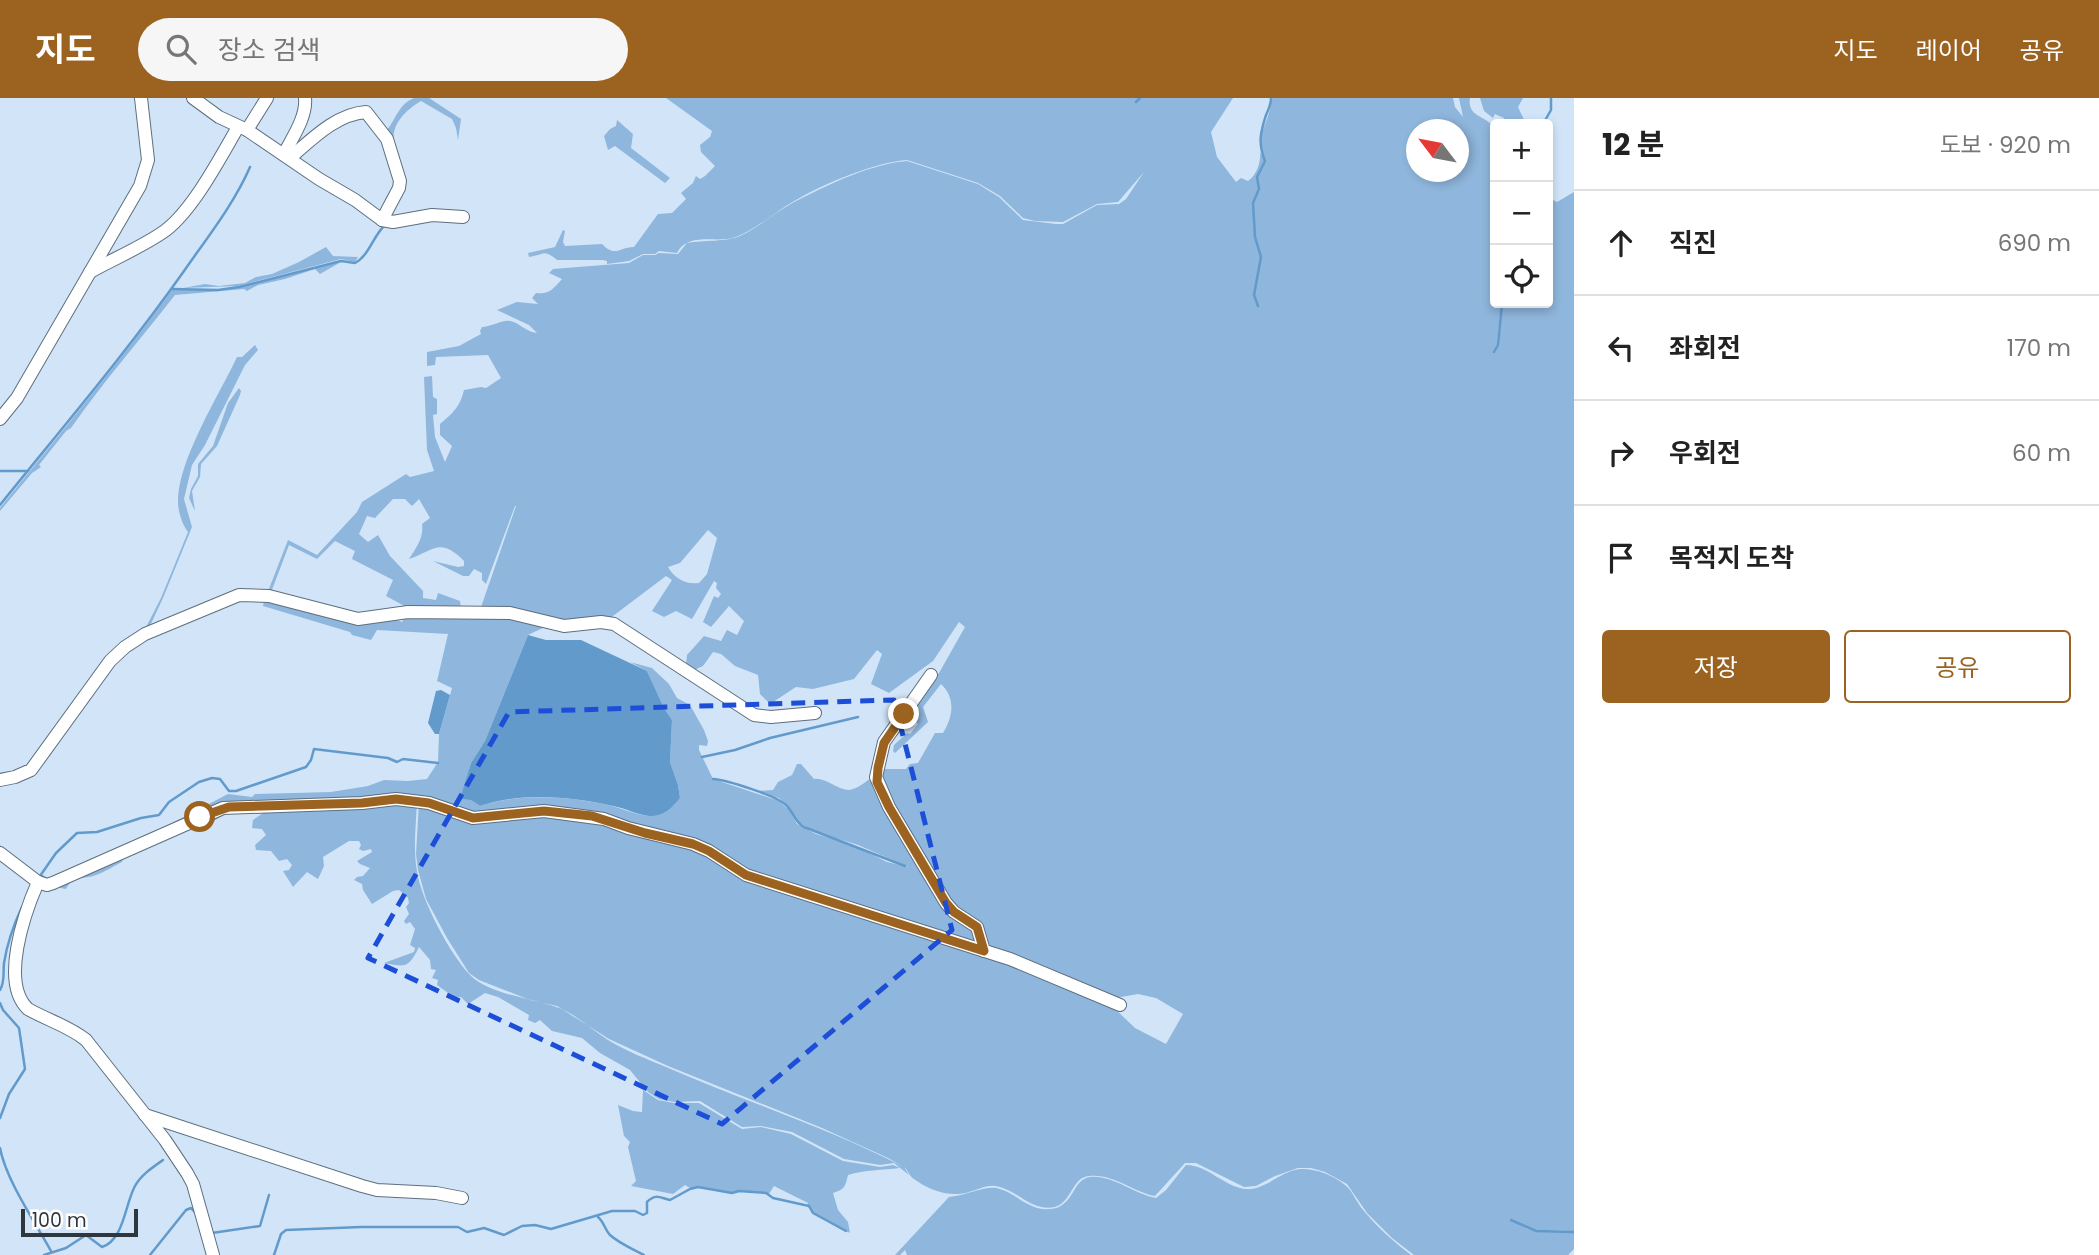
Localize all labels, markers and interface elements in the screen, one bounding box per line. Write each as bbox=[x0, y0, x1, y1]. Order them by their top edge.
search box bbox=[138, 18, 628, 81]
text: 지도 bbox=[35, 26, 96, 73]
icon: search bbox=[162, 30, 200, 68]
text: 장소 검색 bbox=[218, 32, 320, 68]
text: 지도 bbox=[1833, 34, 1878, 67]
text: 레이어 bbox=[1916, 34, 1982, 67]
text: 공유 bbox=[2020, 34, 2064, 67]
north arrow bbox=[1406, 119, 1469, 182]
map controls bbox=[1490, 119, 1553, 308]
button: + bbox=[1490, 119, 1553, 182]
text: 12 분 bbox=[1602, 123, 1664, 166]
text: 도보 · 920 m bbox=[1940, 129, 2071, 161]
button: − bbox=[1490, 182, 1553, 245]
icon: ahead bbox=[1602, 224, 1640, 262]
text: 직진 bbox=[1669, 225, 1717, 261]
text: 690 m bbox=[1998, 227, 2071, 259]
button: locate bbox=[1490, 245, 1553, 308]
icon: left bbox=[1602, 329, 1640, 367]
text: 좌회전 bbox=[1669, 330, 1741, 366]
text: 170 m bbox=[2007, 332, 2071, 364]
icon: right bbox=[1602, 434, 1640, 472]
text: 우회전 bbox=[1669, 435, 1741, 471]
text: 60 m bbox=[2012, 437, 2071, 469]
icon: arrive bbox=[1602, 539, 1640, 577]
text: 목적지 도착 bbox=[1669, 540, 1794, 576]
button: 저장 bbox=[1602, 630, 1830, 703]
button: 공유 bbox=[1844, 630, 2071, 703]
route end bbox=[888, 698, 919, 729]
route start bbox=[184, 801, 215, 832]
scale bar bbox=[21, 1206, 138, 1238]
text: 100 m bbox=[32, 1207, 87, 1234]

